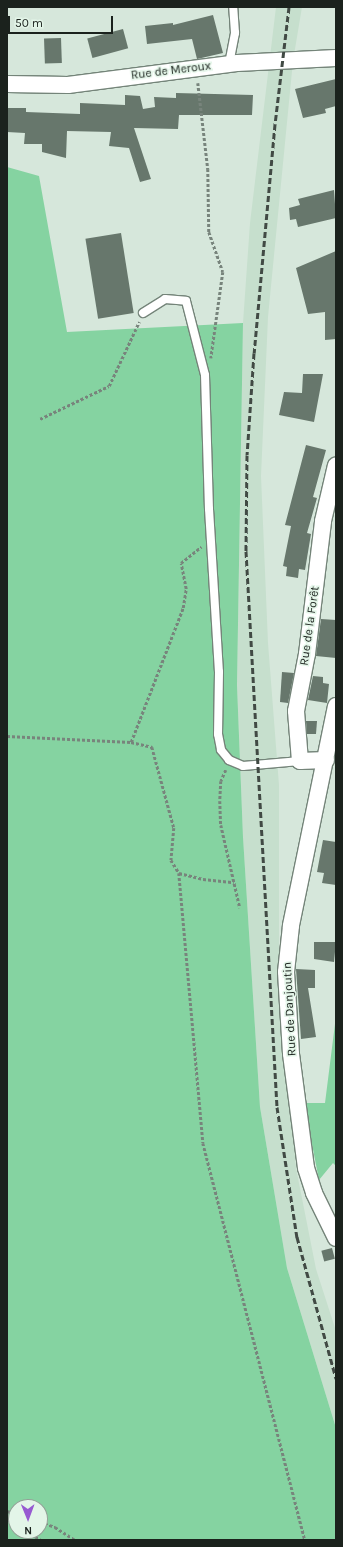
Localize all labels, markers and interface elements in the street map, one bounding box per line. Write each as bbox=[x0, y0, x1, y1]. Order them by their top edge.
scale bar bbox=[10, 8, 115, 34]
text: 50 m bbox=[15, 16, 43, 30]
street label: Rue de Meroux bbox=[130, 59, 212, 83]
street label: Rue de la Forêt bbox=[297, 585, 323, 667]
street label: Rue de Danjoutin bbox=[280, 961, 300, 1057]
north arrow bbox=[8, 1499, 48, 1539]
text: N bbox=[24, 1524, 32, 1537]

